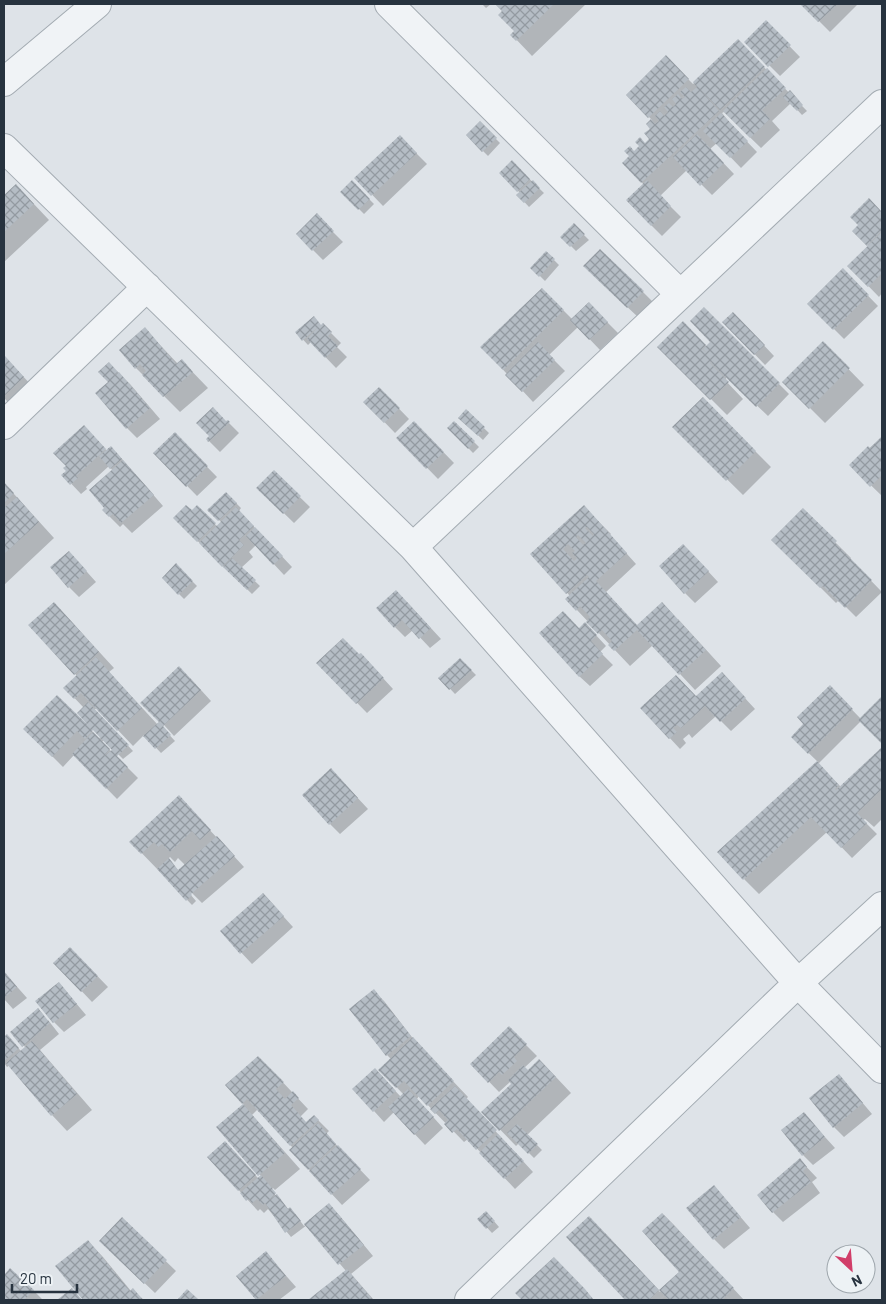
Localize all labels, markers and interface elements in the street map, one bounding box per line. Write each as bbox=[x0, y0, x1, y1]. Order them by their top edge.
north arrow bbox=[826, 1244, 876, 1294]
scale bar bbox=[12, 1262, 78, 1294]
text: 20 m bbox=[20, 1269, 52, 1287]
text: N bbox=[849, 1271, 865, 1291]

